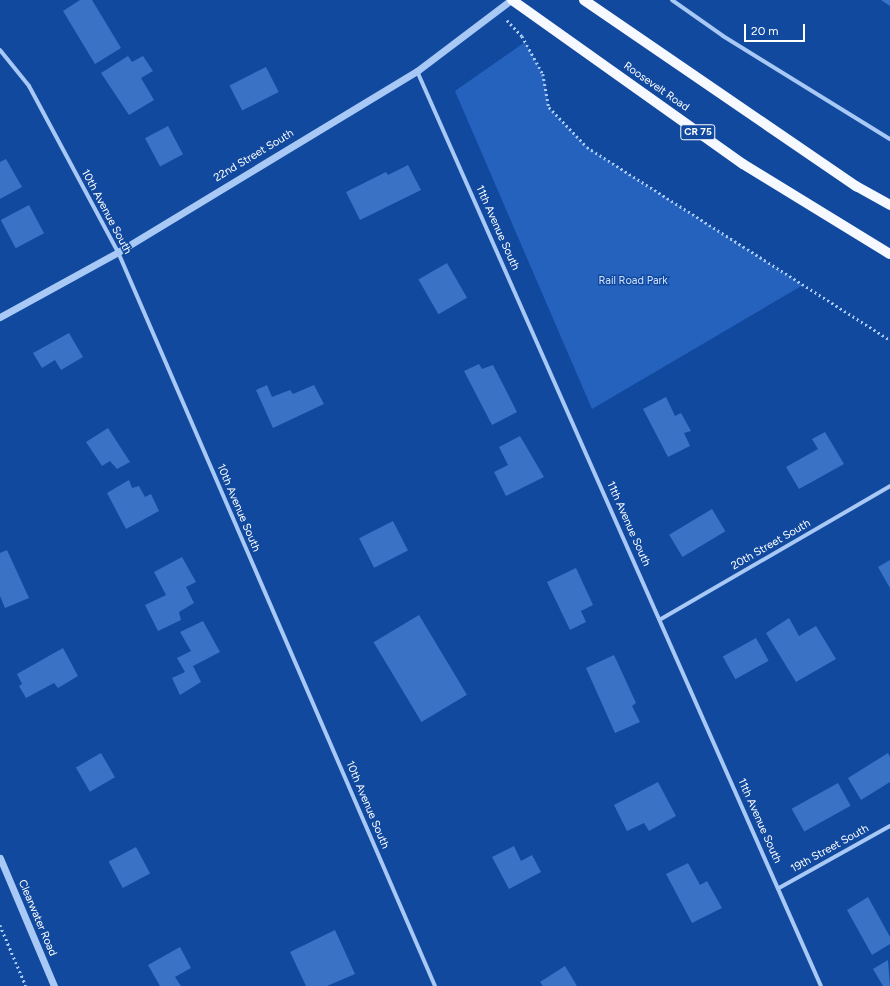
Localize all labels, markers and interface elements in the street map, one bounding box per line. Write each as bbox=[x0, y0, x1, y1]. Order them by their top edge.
scale bar bbox=[746, 16, 807, 42]
text: 20 m bbox=[751, 24, 779, 38]
street label: Roosevelt Road bbox=[621, 60, 691, 114]
road number: CR 75 bbox=[680, 124, 716, 140]
street label: 22nd Street South bbox=[212, 127, 296, 185]
street label: 10th Avenue South bbox=[78, 167, 134, 257]
street label: 11th Avenue South bbox=[472, 183, 522, 273]
park label: Rail Road Park bbox=[598, 274, 668, 288]
street label: 10th Avenue South bbox=[214, 462, 262, 554]
street label: 11th Avenue South bbox=[603, 479, 653, 569]
street label: 20th Street South bbox=[729, 517, 813, 573]
street label: 10th Avenue South bbox=[343, 759, 391, 851]
street label: 11th Avenue South bbox=[734, 776, 784, 866]
street label: 19th Street South bbox=[789, 822, 871, 876]
street label: Clearwater Road bbox=[15, 878, 59, 958]

